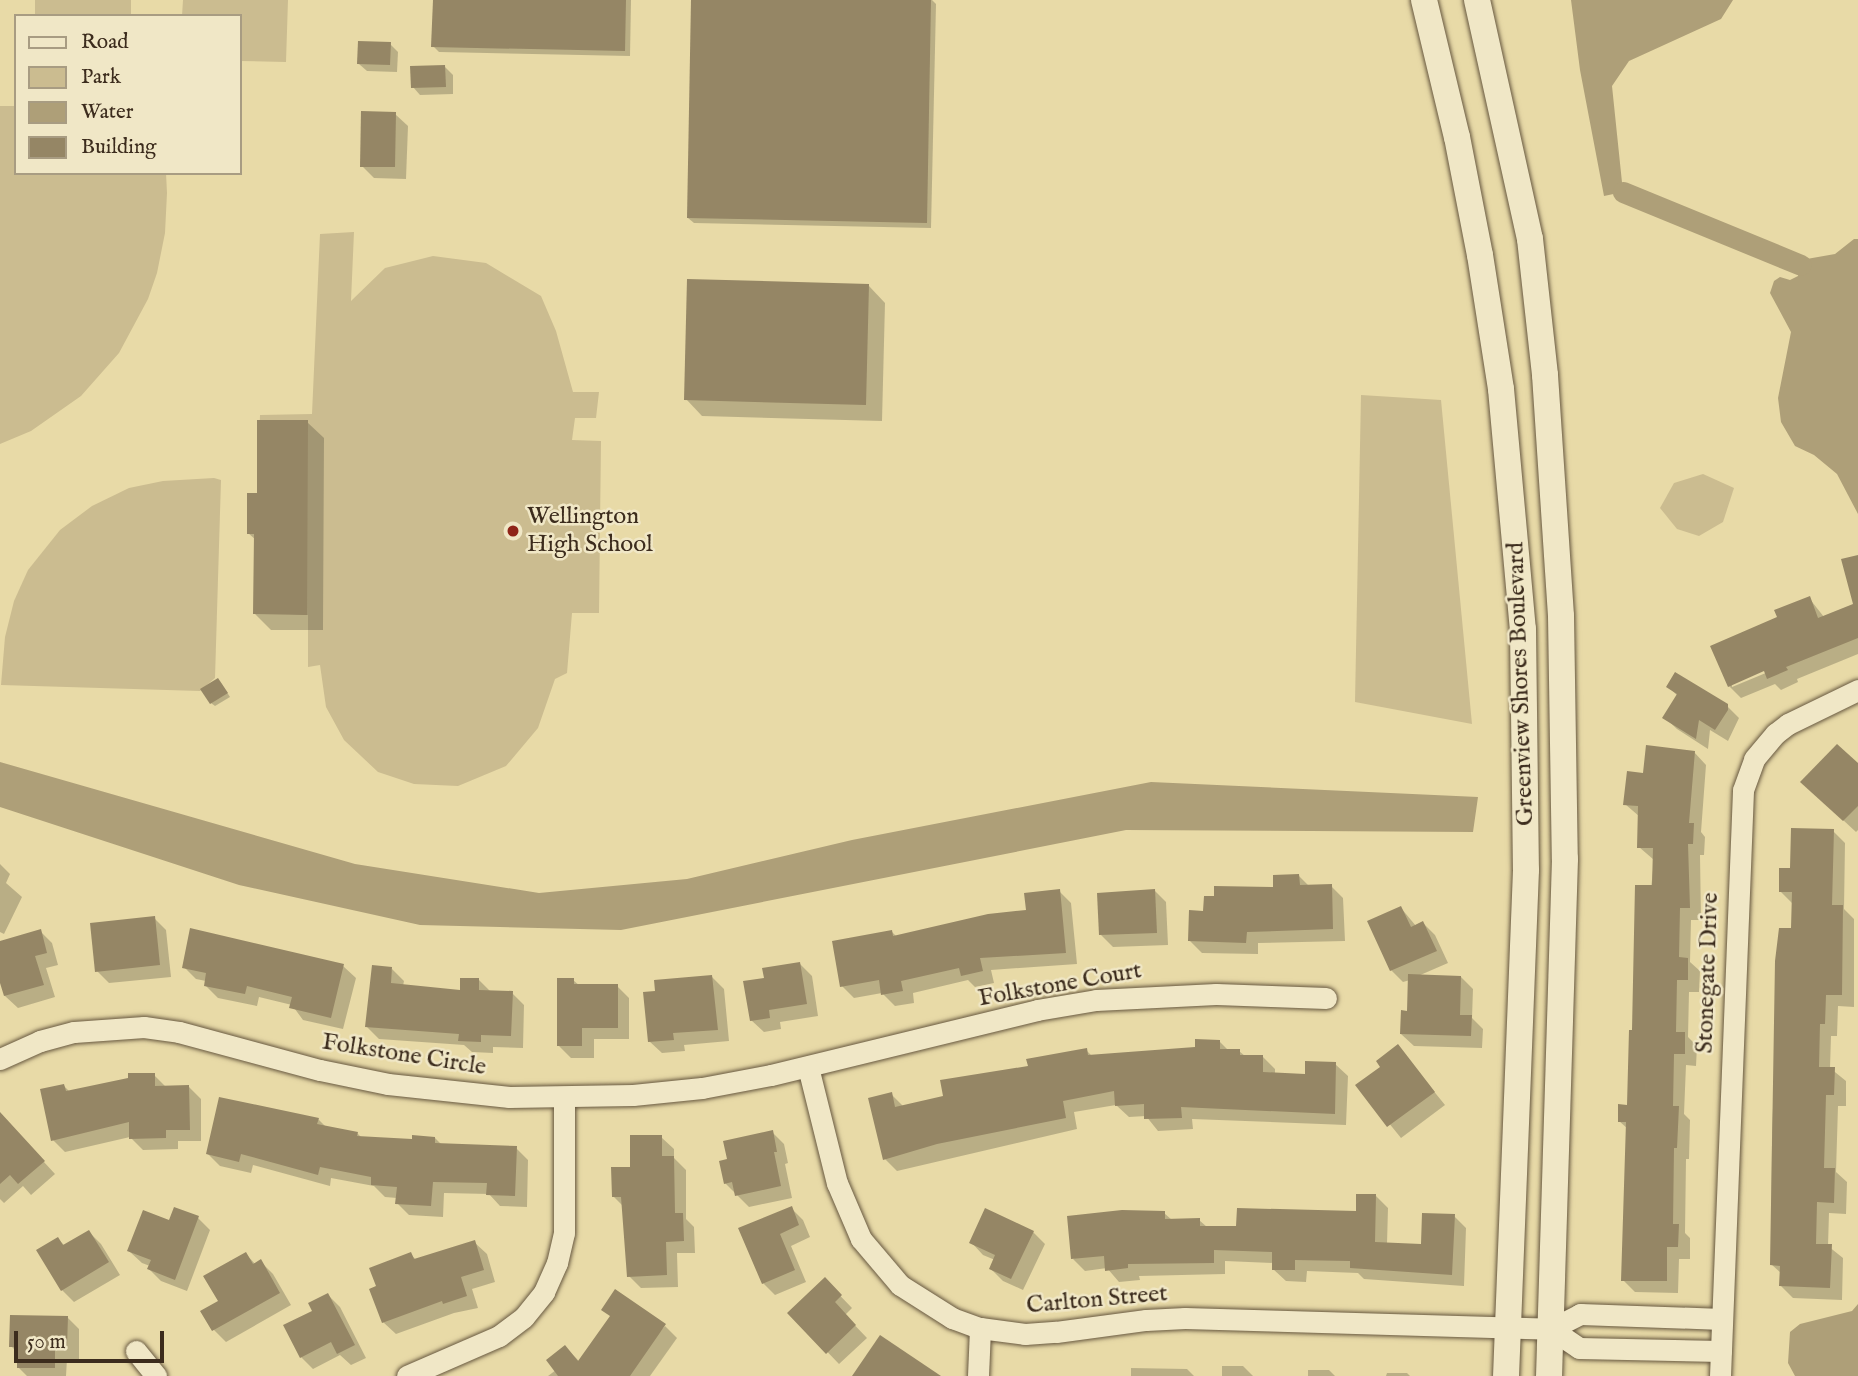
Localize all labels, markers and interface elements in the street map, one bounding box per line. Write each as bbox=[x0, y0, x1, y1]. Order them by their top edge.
legend bbox=[14, 14, 242, 175]
text: Road bbox=[81, 29, 128, 56]
text: Park bbox=[81, 64, 121, 91]
text: Water bbox=[81, 99, 133, 126]
text: Building bbox=[81, 134, 156, 161]
place label: Wellington High School bbox=[527, 503, 653, 559]
marker: Wellington High School bbox=[505, 523, 521, 539]
street label: Greenview Shores Boulevard bbox=[1502, 542, 1540, 826]
street label: Stonegate Drive bbox=[1691, 892, 1725, 1054]
street label: Folkstone Court bbox=[976, 956, 1144, 1014]
street label: Folkstone Circle bbox=[320, 1028, 488, 1082]
street label: Carlton Street bbox=[1025, 1279, 1169, 1321]
scale bar bbox=[18, 1316, 168, 1360]
text: 50 m bbox=[27, 1329, 66, 1356]

